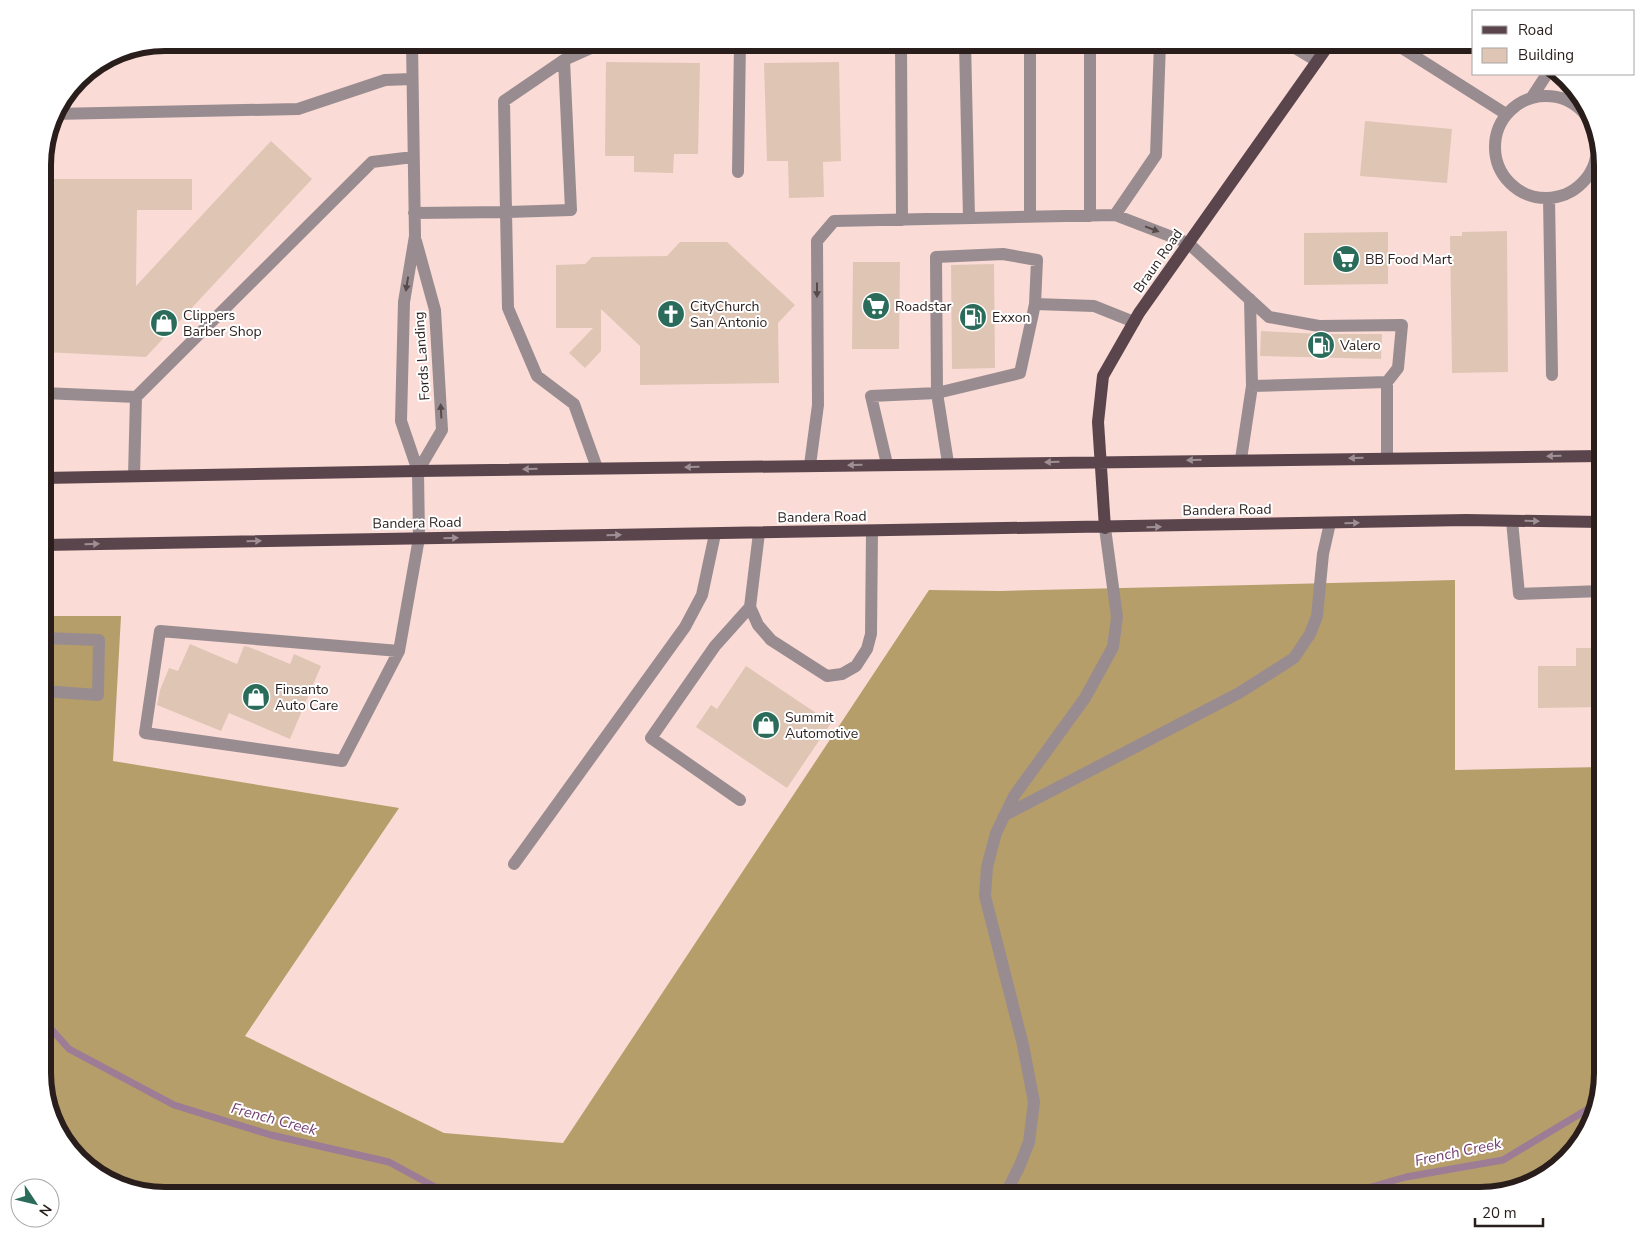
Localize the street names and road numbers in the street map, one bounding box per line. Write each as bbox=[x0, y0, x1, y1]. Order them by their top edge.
street label: Braun Road bbox=[1129, 225, 1187, 297]
street label: Fords Landing bbox=[409, 311, 435, 401]
street label: Bandera Road bbox=[1182, 500, 1272, 520]
street label: Bandera Road bbox=[777, 507, 867, 527]
street label: Bandera Road bbox=[372, 513, 462, 533]

